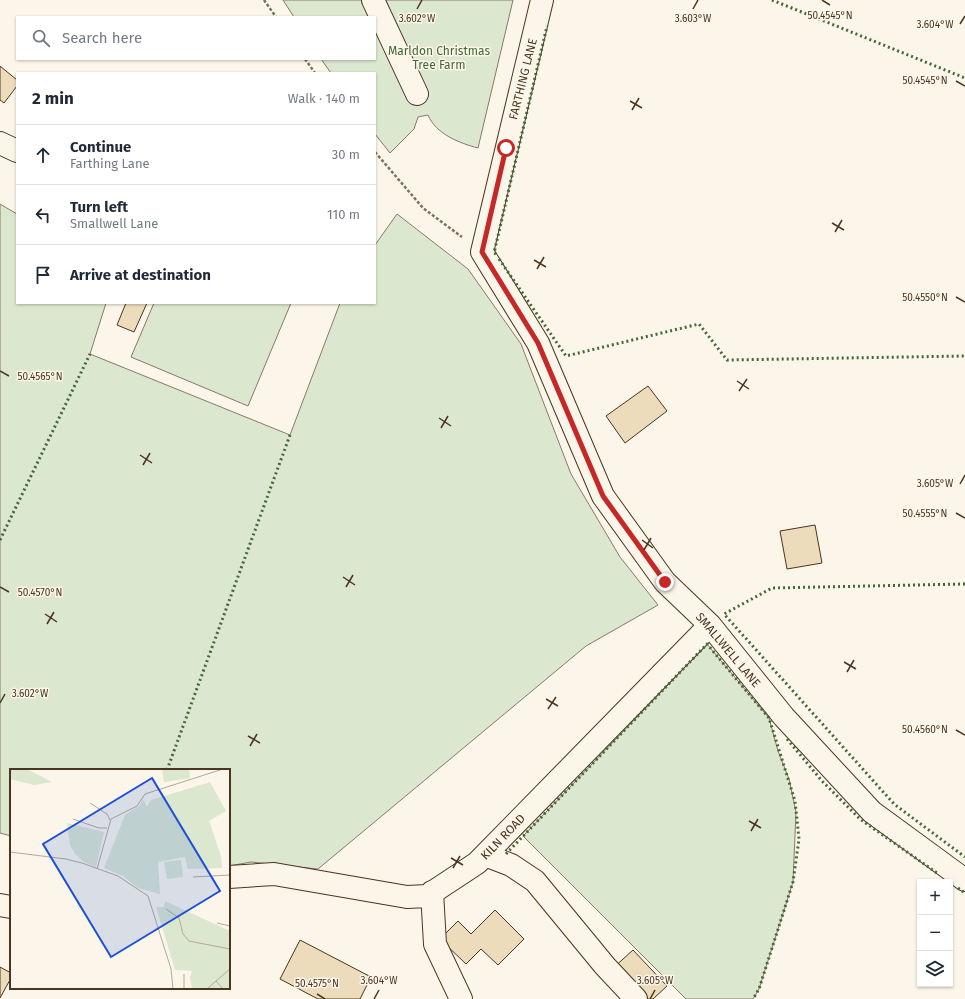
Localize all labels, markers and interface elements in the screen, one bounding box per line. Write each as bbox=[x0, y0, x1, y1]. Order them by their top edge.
text: 50.4545°N bbox=[807, 10, 853, 22]
text: 3.602°W bbox=[399, 13, 436, 25]
text: 3.603°W bbox=[675, 13, 712, 25]
search box bbox=[16, 16, 376, 60]
text: 3.604°W bbox=[916, 19, 954, 31]
icon: search bbox=[30, 27, 52, 49]
text: Search here bbox=[62, 29, 142, 47]
street label: FARTHING LANE bbox=[506, 37, 540, 121]
park label: Marldon Christmas Tree Farm bbox=[388, 44, 491, 72]
text: 50.4545°N bbox=[902, 75, 948, 87]
text: 2 min bbox=[32, 88, 74, 109]
text: Walk · 140 m bbox=[288, 91, 360, 106]
text: Continue bbox=[70, 138, 131, 156]
route start bbox=[497, 139, 515, 157]
icon: ahead bbox=[32, 144, 54, 166]
text: 30 m bbox=[332, 147, 360, 162]
text: Farthing Lane bbox=[70, 156, 150, 171]
text: Turn left bbox=[70, 198, 128, 216]
icon: left bbox=[32, 204, 54, 226]
text: 110 m bbox=[327, 207, 360, 222]
text: Smallwell Lane bbox=[70, 216, 158, 231]
icon: arrive bbox=[32, 264, 54, 286]
text: Arrive at destination bbox=[70, 266, 211, 284]
text: 50.4550°N bbox=[902, 292, 948, 304]
text: 50.4565°N bbox=[17, 371, 63, 383]
text: 3.605°W bbox=[917, 478, 954, 490]
text: 50.4555°N bbox=[903, 508, 947, 520]
route end bbox=[656, 573, 674, 591]
text: 50.4570°N bbox=[18, 587, 62, 599]
street label: SMALLWELL LANE bbox=[693, 610, 763, 690]
text: 3.602°W bbox=[12, 688, 49, 700]
text: 50.4560°N bbox=[902, 724, 948, 736]
inset map bbox=[10, 769, 230, 989]
street label: KILN ROAD bbox=[478, 811, 528, 863]
map controls bbox=[917, 879, 953, 987]
button: + bbox=[917, 879, 953, 915]
button: − bbox=[917, 915, 953, 951]
button: layers bbox=[917, 951, 953, 987]
text: 3.604°W bbox=[360, 975, 398, 987]
text: 3.605°W bbox=[637, 975, 674, 987]
text: 50.4575°N bbox=[295, 978, 339, 990]

